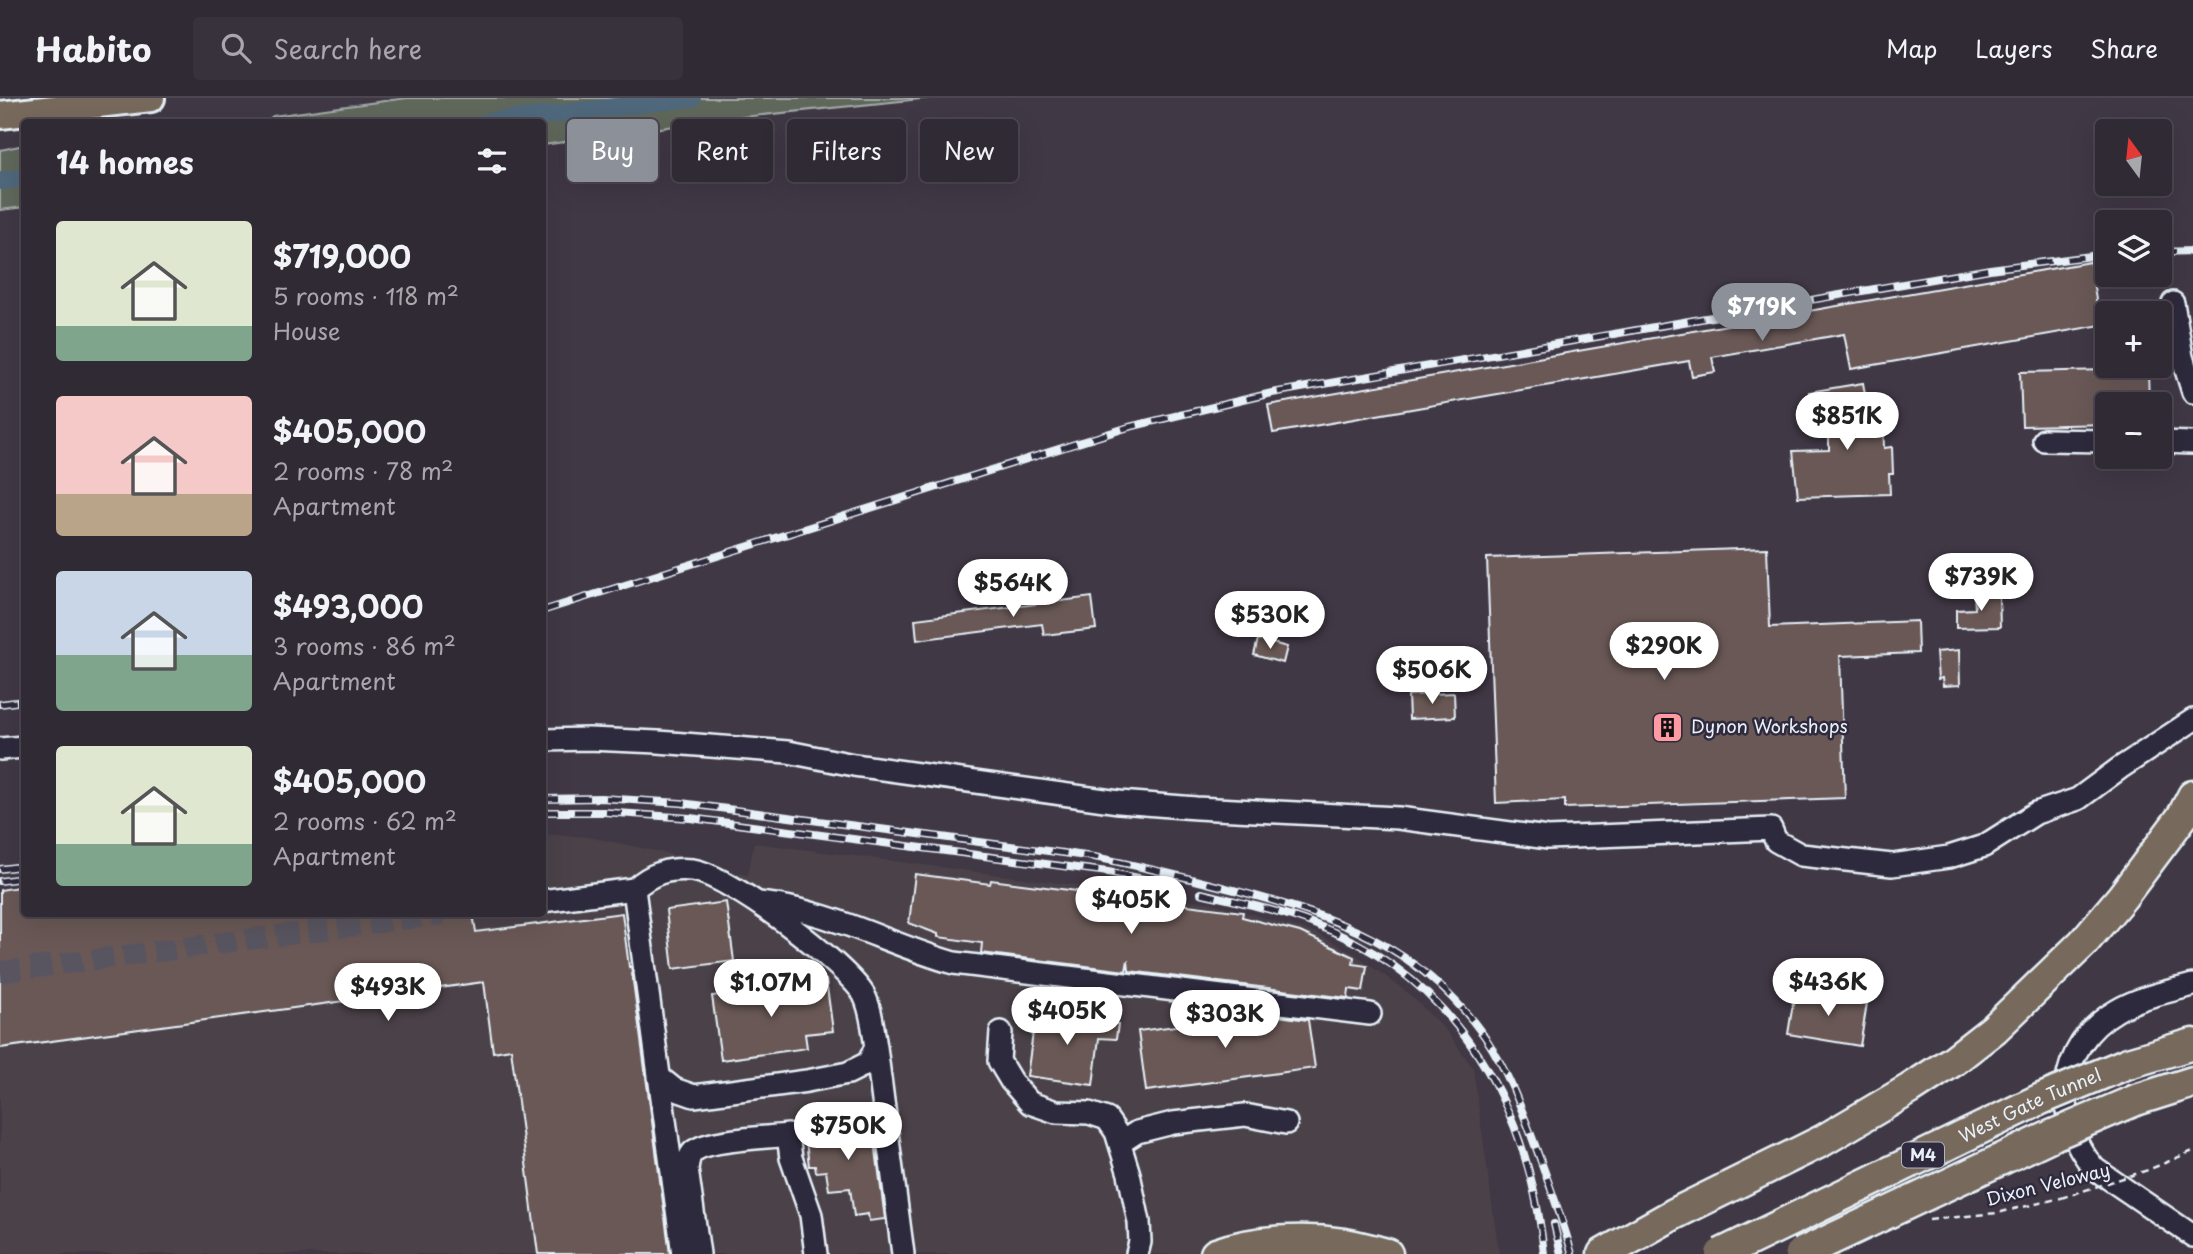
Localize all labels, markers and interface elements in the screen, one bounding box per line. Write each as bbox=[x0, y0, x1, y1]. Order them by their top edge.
search box bbox=[193, 17, 683, 80]
text: Habito bbox=[35, 23, 151, 73]
icon: search bbox=[217, 29, 255, 67]
text: Search here bbox=[273, 29, 422, 68]
text: Map bbox=[1886, 30, 1937, 66]
text: Layers bbox=[1975, 30, 2052, 66]
text: Share bbox=[2090, 30, 2158, 66]
chip: Buy bbox=[567, 119, 658, 182]
chip: Rent bbox=[672, 119, 773, 182]
chip: Filters bbox=[787, 119, 906, 182]
chip: New bbox=[920, 119, 1018, 182]
north arrow bbox=[2095, 119, 2172, 196]
map controls bbox=[2095, 119, 2172, 469]
text: 14 homes bbox=[56, 139, 194, 184]
icon: filters bbox=[473, 142, 511, 180]
button: layers bbox=[2095, 210, 2172, 287]
text: $719,000 bbox=[273, 233, 411, 278]
icon: home bbox=[112, 249, 196, 333]
text: 5 rooms · 118 m² bbox=[273, 278, 459, 313]
pin: $719K bbox=[1713, 284, 1811, 343]
text: $719K bbox=[1727, 288, 1797, 323]
button: + bbox=[2095, 301, 2172, 378]
text: House bbox=[273, 313, 340, 348]
pin: $851K bbox=[1798, 392, 1896, 452]
button: − bbox=[2095, 392, 2172, 469]
text: $851K bbox=[1812, 397, 1882, 432]
text: $405,000 bbox=[273, 408, 426, 453]
icon: home bbox=[112, 424, 196, 508]
text: 2 rooms · 78 m² bbox=[273, 453, 453, 488]
text: Apartment bbox=[273, 488, 396, 523]
pin: $739K bbox=[1932, 554, 2030, 613]
text: $739K bbox=[1945, 558, 2018, 593]
pin: $564K bbox=[964, 560, 1062, 619]
text: $564K bbox=[974, 564, 1052, 599]
text: $493,000 bbox=[273, 583, 423, 628]
pin: $530K bbox=[1221, 592, 1319, 651]
text: $530K bbox=[1231, 596, 1309, 631]
icon: home bbox=[112, 599, 196, 683]
pin: $290K bbox=[1615, 622, 1713, 682]
text: $290K bbox=[1626, 627, 1702, 662]
text: 3 rooms · 86 m² bbox=[273, 628, 456, 663]
pin: $506K bbox=[1383, 646, 1481, 706]
text: $506K bbox=[1392, 651, 1472, 686]
text: Apartment bbox=[273, 663, 396, 698]
building icon: Dynon Workshops bbox=[1651, 710, 1685, 744]
place label: Dynon Workshops bbox=[1691, 712, 1848, 739]
text: $405,000 bbox=[273, 758, 426, 803]
icon: home bbox=[112, 774, 196, 858]
text: 2 rooms · 62 m² bbox=[273, 803, 457, 838]
text: Apartment bbox=[273, 838, 396, 873]
pin: $405K bbox=[1082, 876, 1180, 936]
text: $405K bbox=[1091, 881, 1171, 916]
pin: $436K bbox=[1779, 958, 1877, 1018]
pin: $1.07M bbox=[714, 960, 828, 1019]
text: $436K bbox=[1789, 963, 1867, 998]
pin: $493K bbox=[339, 964, 437, 1023]
text: $1.07M bbox=[730, 964, 812, 999]
text: $493K bbox=[350, 968, 426, 1003]
pin: $405K bbox=[1018, 988, 1116, 1047]
pin: $303K bbox=[1176, 990, 1274, 1050]
text: $405K bbox=[1027, 992, 1107, 1027]
text: $303K bbox=[1186, 995, 1264, 1030]
street label: West Gate Tunnel bbox=[1954, 1060, 2105, 1149]
pin: $750K bbox=[799, 1102, 897, 1162]
text: $750K bbox=[810, 1107, 886, 1142]
road number: M4 bbox=[1902, 1142, 1944, 1168]
street label: Dixon Veloway bbox=[1983, 1155, 2112, 1212]

